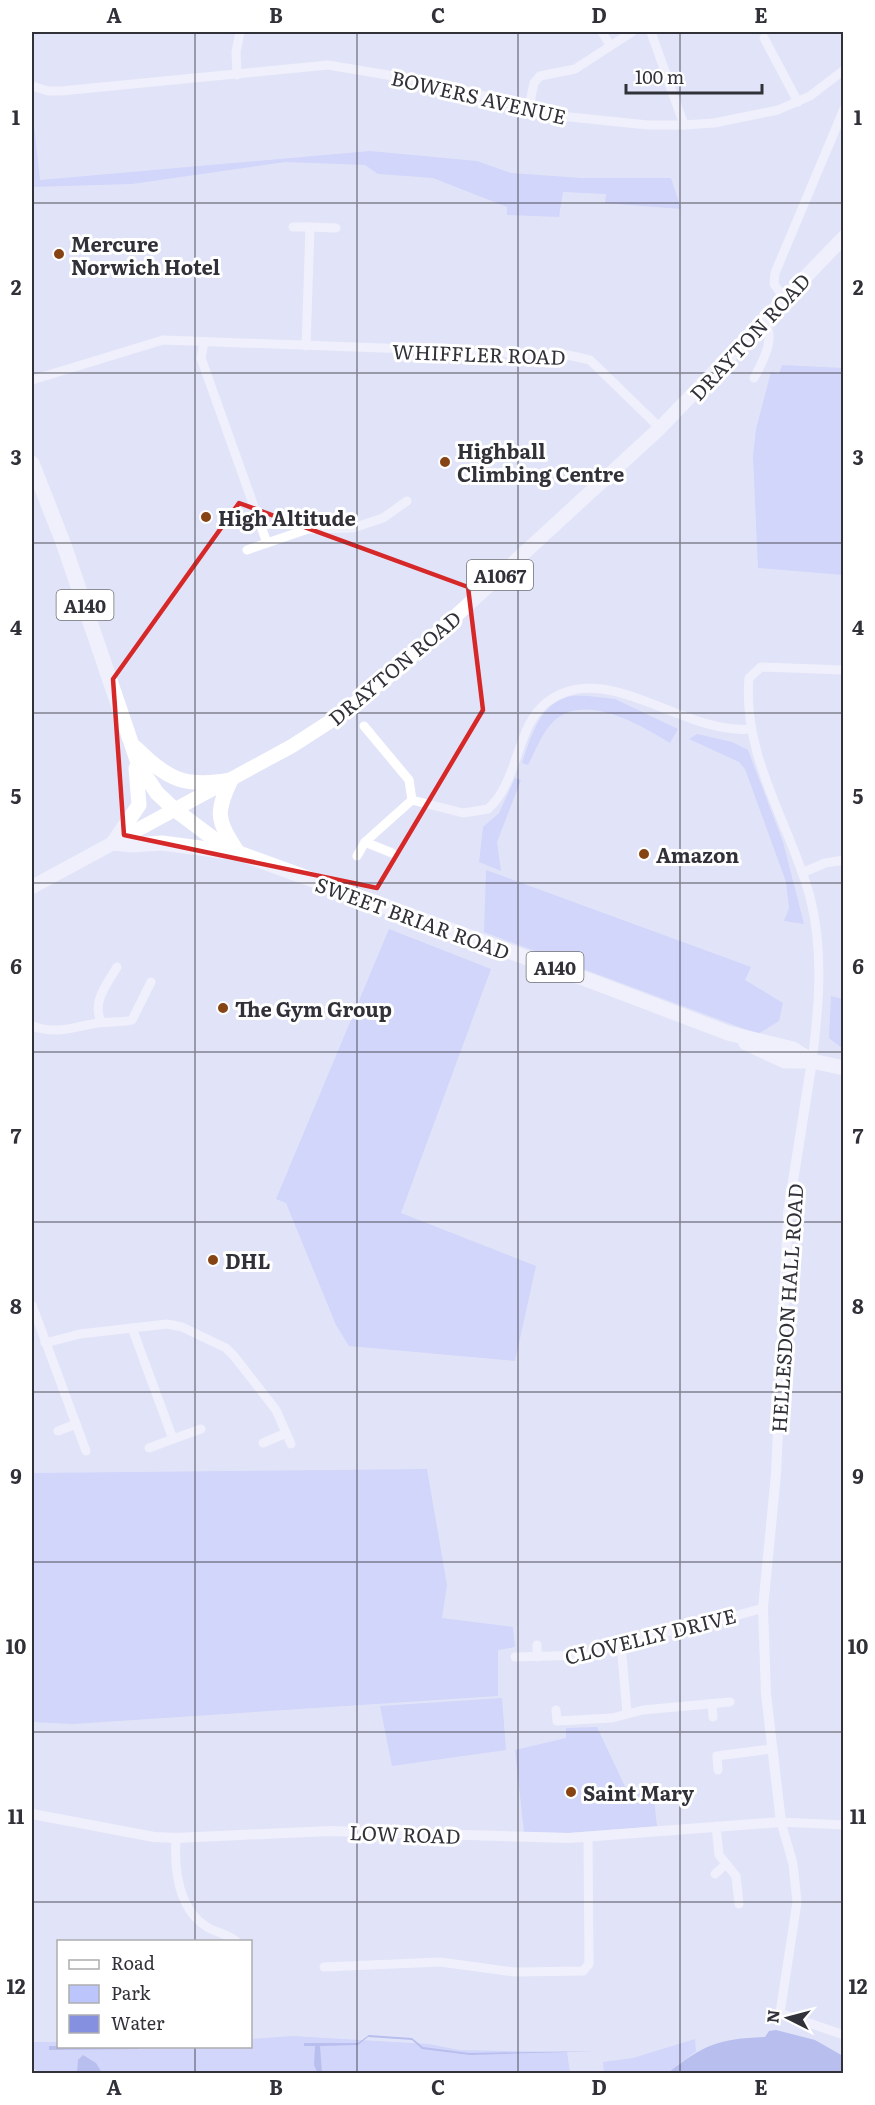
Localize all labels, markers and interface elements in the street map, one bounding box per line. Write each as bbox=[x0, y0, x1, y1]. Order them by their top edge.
text: A bbox=[106, 0, 122, 29]
text: B bbox=[269, 0, 283, 29]
text: C bbox=[431, 0, 445, 29]
text: D bbox=[591, 0, 607, 29]
text: E bbox=[754, 0, 768, 29]
scale bar bbox=[626, 57, 762, 95]
street label: BOWERS AVENUE bbox=[389, 61, 569, 131]
text: 100 m bbox=[635, 63, 684, 90]
text: 1 bbox=[12, 101, 20, 131]
text: 1 bbox=[854, 101, 862, 131]
place label: Mercure Norwich Hotel bbox=[71, 228, 220, 281]
marker: Mercure Norwich Hotel bbox=[52, 247, 66, 261]
street label: DRAYTON ROAD bbox=[682, 265, 816, 407]
text: 2 bbox=[11, 271, 22, 301]
text: 2 bbox=[853, 271, 864, 301]
street label: WHIFFLER ROAD bbox=[392, 335, 566, 371]
place label: Highball Climbing Centre bbox=[457, 435, 624, 488]
text: 3 bbox=[10, 441, 22, 471]
text: 3 bbox=[852, 441, 864, 471]
marker: Highball Climbing Centre bbox=[438, 455, 452, 469]
place label: High Altitude bbox=[218, 502, 356, 532]
marker: High Altitude bbox=[199, 510, 213, 524]
road number: A1067 bbox=[467, 560, 533, 590]
road number: A140 bbox=[56, 590, 113, 620]
street label: DRAYTON ROAD bbox=[321, 602, 467, 732]
text: 4 bbox=[10, 611, 22, 641]
text: 4 bbox=[852, 611, 864, 641]
text: 5 bbox=[11, 780, 22, 810]
text: 5 bbox=[853, 780, 864, 810]
place label: Amazon bbox=[656, 839, 739, 869]
marker: Amazon bbox=[637, 847, 651, 861]
street label: SWEET BRIAR ROAD bbox=[312, 868, 514, 966]
text: 6 bbox=[10, 950, 22, 980]
text: 6 bbox=[852, 950, 864, 980]
road number: A140 bbox=[526, 952, 584, 982]
place label: The Gym Group bbox=[235, 993, 392, 1023]
marker: The Gym Group bbox=[216, 1001, 230, 1015]
text: 7 bbox=[11, 1120, 22, 1150]
text: 7 bbox=[853, 1120, 864, 1150]
street label: HELLESDON HALL ROAD bbox=[762, 1182, 810, 1434]
place label: DHL bbox=[225, 1245, 270, 1275]
marker: DHL bbox=[206, 1253, 220, 1267]
text: 8 bbox=[10, 1290, 22, 1320]
text: 8 bbox=[852, 1290, 864, 1320]
text: 9 bbox=[10, 1460, 22, 1490]
text: 9 bbox=[852, 1460, 864, 1490]
street label: CLOVELLY DRIVE bbox=[561, 1599, 739, 1671]
text: 10 bbox=[6, 1630, 26, 1660]
text: 10 bbox=[848, 1630, 868, 1660]
place label: Saint Mary bbox=[583, 1777, 695, 1807]
marker: Saint Mary bbox=[564, 1785, 578, 1799]
text: 11 bbox=[8, 1800, 24, 1830]
text: 11 bbox=[850, 1800, 866, 1830]
street label: LOW ROAD bbox=[349, 1816, 461, 1850]
legend bbox=[57, 1940, 252, 2048]
text: Road bbox=[111, 1949, 155, 1976]
text: 12 bbox=[6, 1970, 26, 2000]
text: 12 bbox=[848, 1970, 868, 2000]
text: Park bbox=[111, 1979, 152, 2006]
north arrow bbox=[758, 1988, 818, 2048]
text: N bbox=[759, 2008, 785, 2024]
text: Water bbox=[111, 2009, 165, 2036]
text: A bbox=[106, 2071, 122, 2101]
text: B bbox=[269, 2071, 283, 2101]
text: C bbox=[431, 2071, 445, 2101]
text: D bbox=[591, 2071, 607, 2101]
text: E bbox=[754, 2071, 768, 2101]

